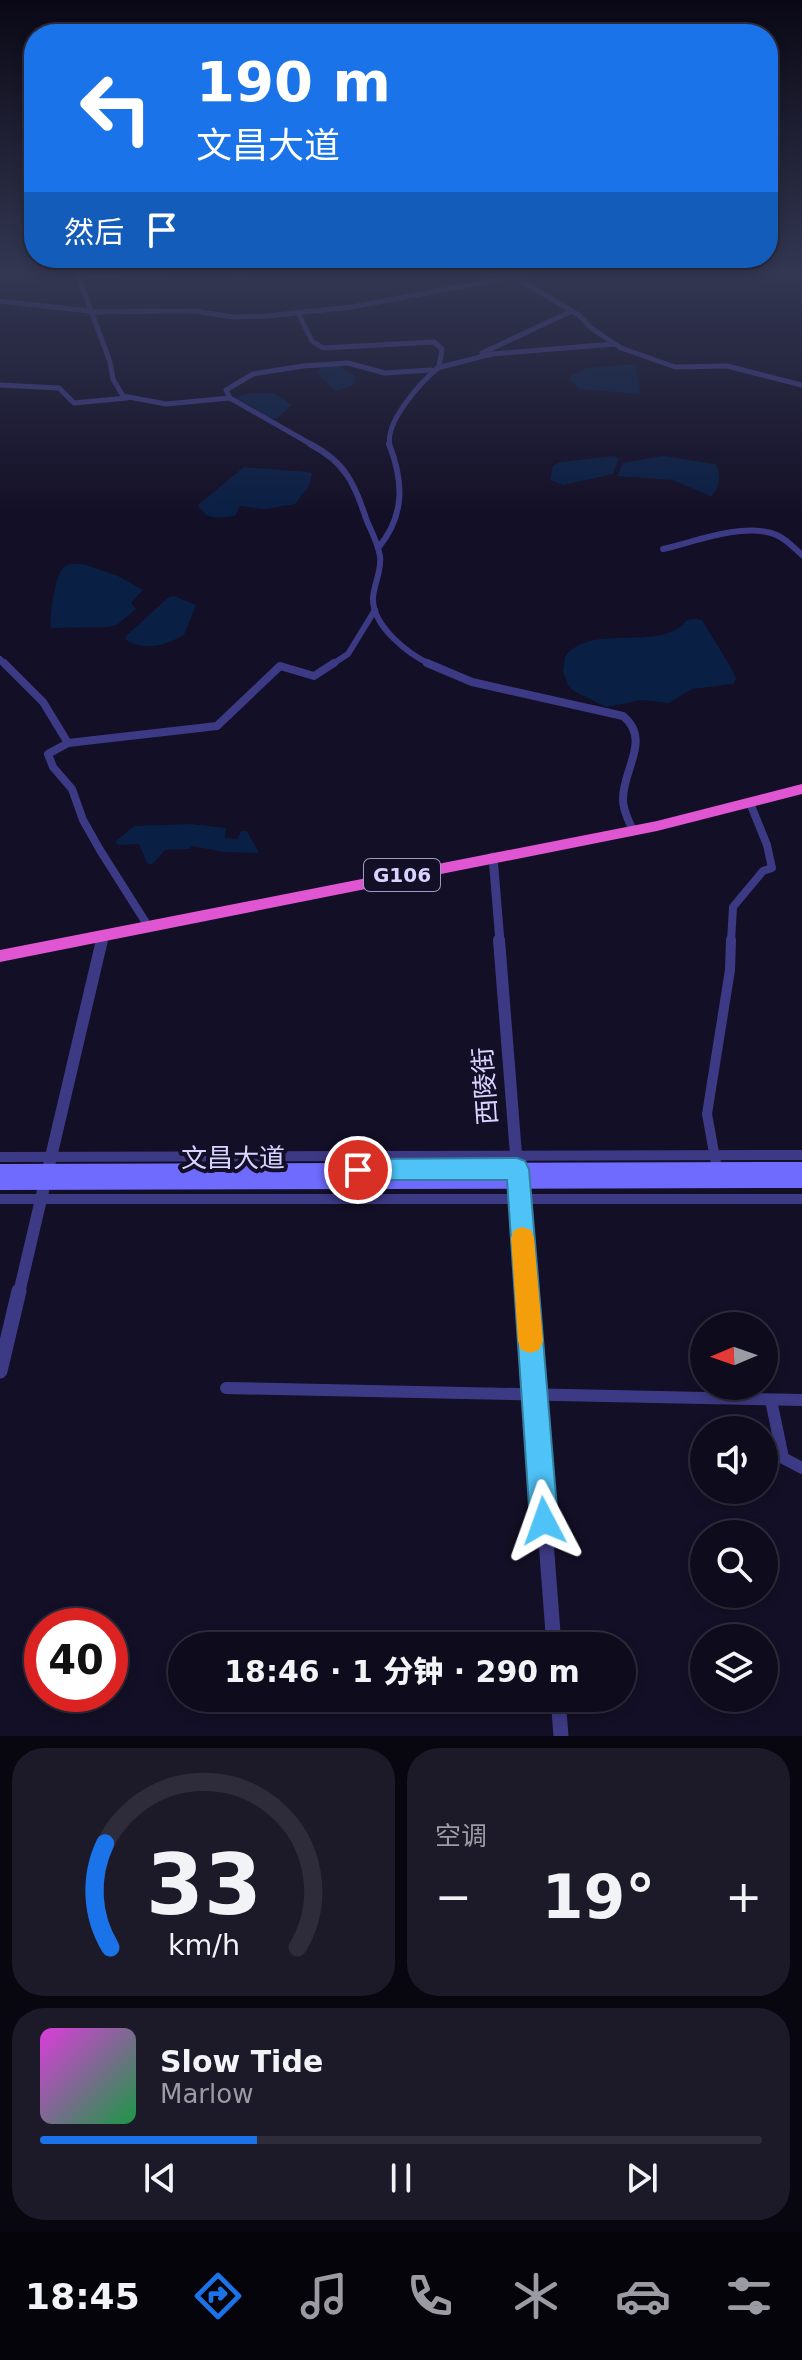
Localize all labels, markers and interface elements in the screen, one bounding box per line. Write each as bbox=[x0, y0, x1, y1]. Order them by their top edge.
text: 190 m bbox=[196, 49, 391, 114]
icon: left bbox=[64, 56, 168, 160]
text: 文昌大道 bbox=[196, 125, 340, 166]
icon: arrive bbox=[140, 208, 184, 252]
text: 然后 bbox=[64, 215, 124, 250]
road number: G106 bbox=[364, 859, 440, 891]
street label: 西陵街 bbox=[467, 1046, 503, 1126]
pin bbox=[324, 1136, 392, 1204]
street label: 文昌大道 bbox=[181, 1143, 285, 1173]
icon: arrive bbox=[336, 1148, 380, 1192]
north arrow bbox=[690, 1312, 778, 1400]
map controls bbox=[690, 1312, 778, 1712]
button: sound bbox=[690, 1416, 778, 1504]
position arrow bbox=[502, 1479, 586, 1563]
button: search bbox=[690, 1520, 778, 1608]
speed limit sign: 40 bbox=[24, 1608, 128, 1712]
button: layers bbox=[690, 1624, 778, 1712]
text: 18:46 · 1 分钟 · 290 m bbox=[224, 1654, 580, 1689]
text: 空调 bbox=[435, 1821, 487, 1851]
text: 33 bbox=[146, 1837, 261, 1934]
text: 19° bbox=[542, 1862, 655, 1932]
text: − bbox=[435, 1871, 472, 1922]
text: + bbox=[725, 1871, 762, 1922]
text: km/h bbox=[167, 1928, 240, 1962]
text: Slow Tide bbox=[160, 2044, 323, 2079]
text: Marlow bbox=[160, 2079, 253, 2109]
icon: previous bbox=[138, 2156, 182, 2200]
icon: pause bbox=[379, 2156, 423, 2200]
icon: next bbox=[620, 2156, 664, 2200]
icon: directions bbox=[190, 2268, 246, 2324]
icon: music bbox=[296, 2268, 352, 2324]
icon: phone bbox=[402, 2268, 458, 2324]
icon: climate bbox=[508, 2268, 564, 2324]
icon: car bbox=[615, 2268, 671, 2324]
icon: filters bbox=[721, 2268, 777, 2324]
text: 18:45 bbox=[25, 2276, 140, 2317]

